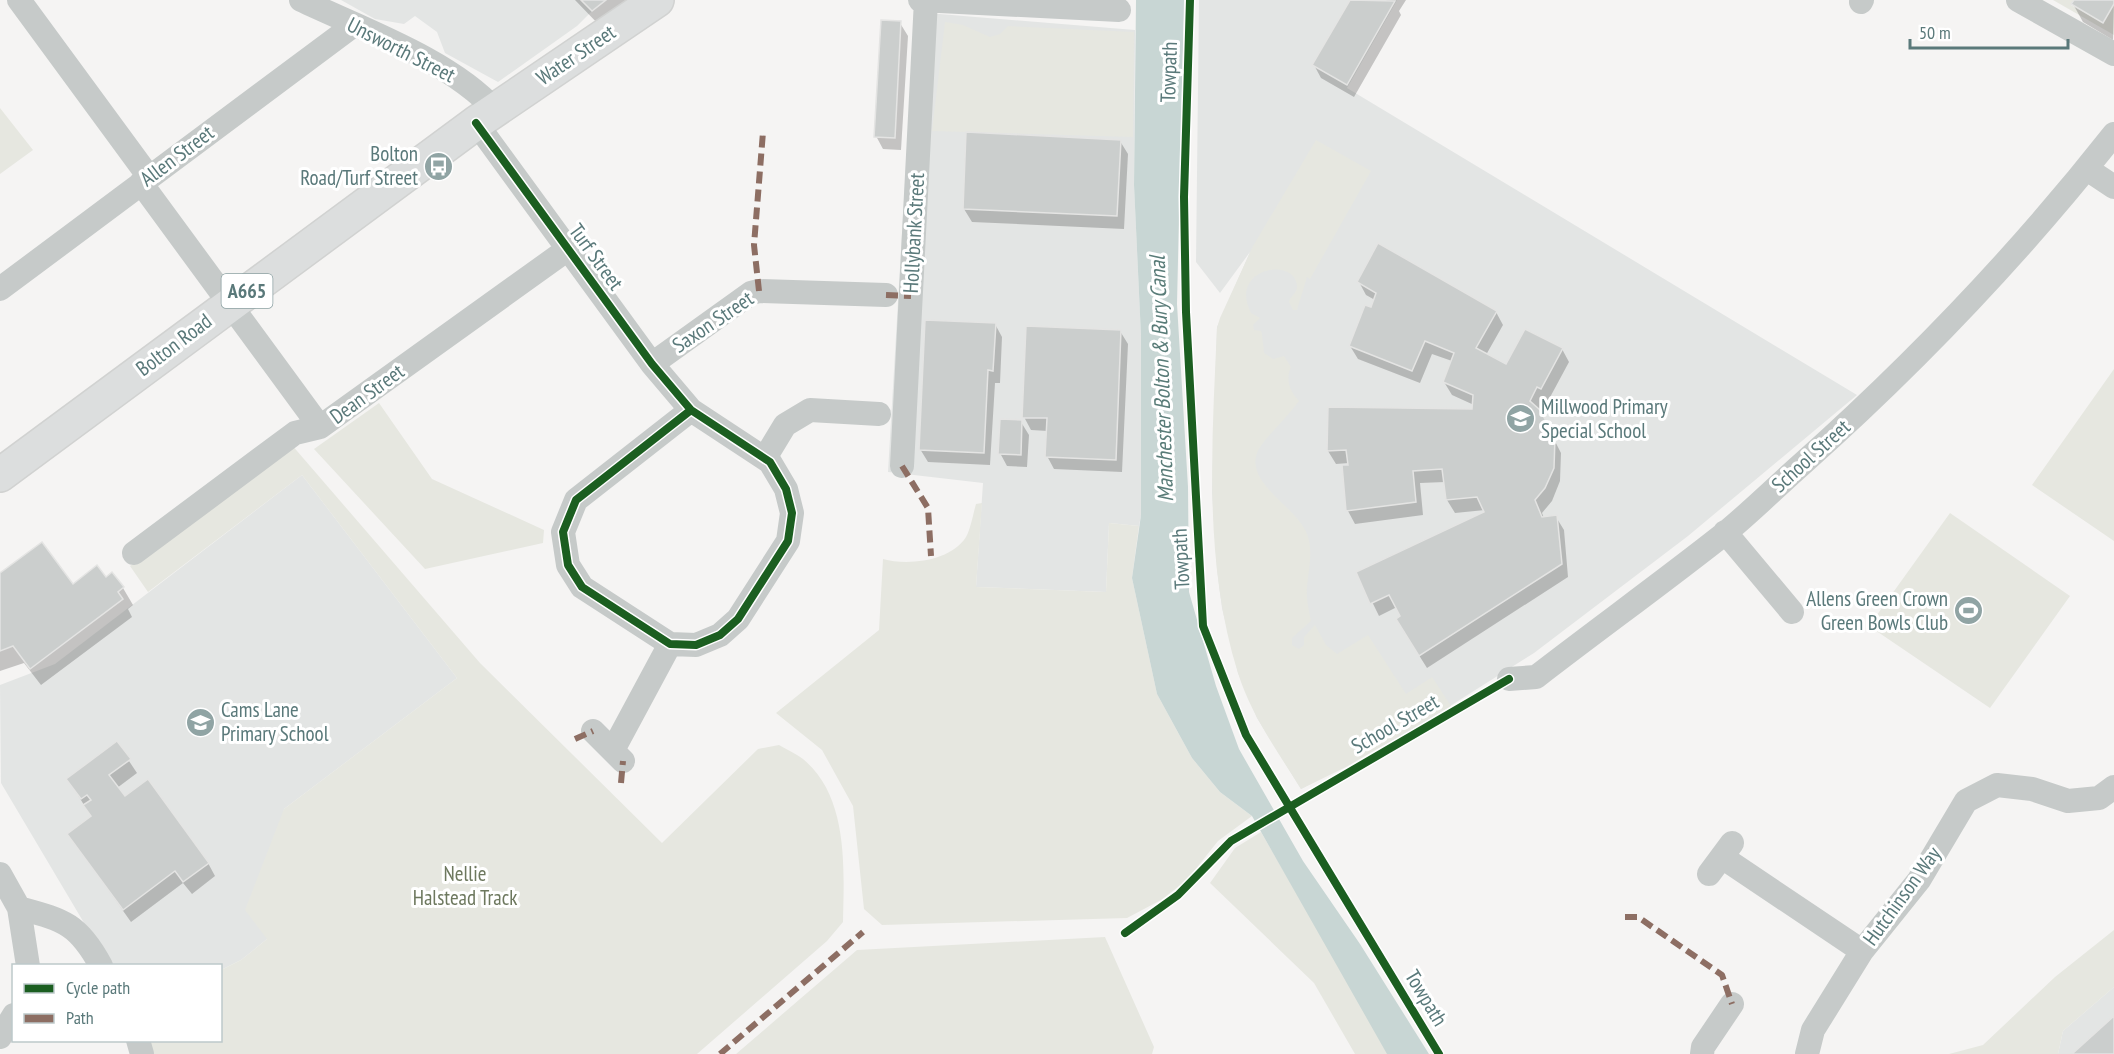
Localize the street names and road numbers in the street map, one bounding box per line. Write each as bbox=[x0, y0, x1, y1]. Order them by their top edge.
street label: Unsworth Street bbox=[343, 11, 460, 88]
street label: Water Street bbox=[531, 18, 621, 91]
street label: Towpath bbox=[1154, 41, 1183, 103]
street label: Allen Street bbox=[134, 119, 219, 192]
street label: Hollybank Street bbox=[897, 172, 930, 294]
street label: Turf Street bbox=[563, 218, 630, 295]
road number: A665 bbox=[222, 274, 272, 308]
street label: Saxon Street bbox=[667, 285, 759, 358]
street label: Bolton Road bbox=[130, 307, 217, 382]
street label: Dean Street bbox=[324, 357, 409, 430]
street label: School Street bbox=[1766, 413, 1856, 498]
street label: Towpath bbox=[1165, 528, 1196, 590]
street label: School Street bbox=[1346, 688, 1444, 759]
street label: Hutchinson Way bbox=[1857, 841, 1947, 950]
street label: Towpath bbox=[1399, 965, 1454, 1031]

